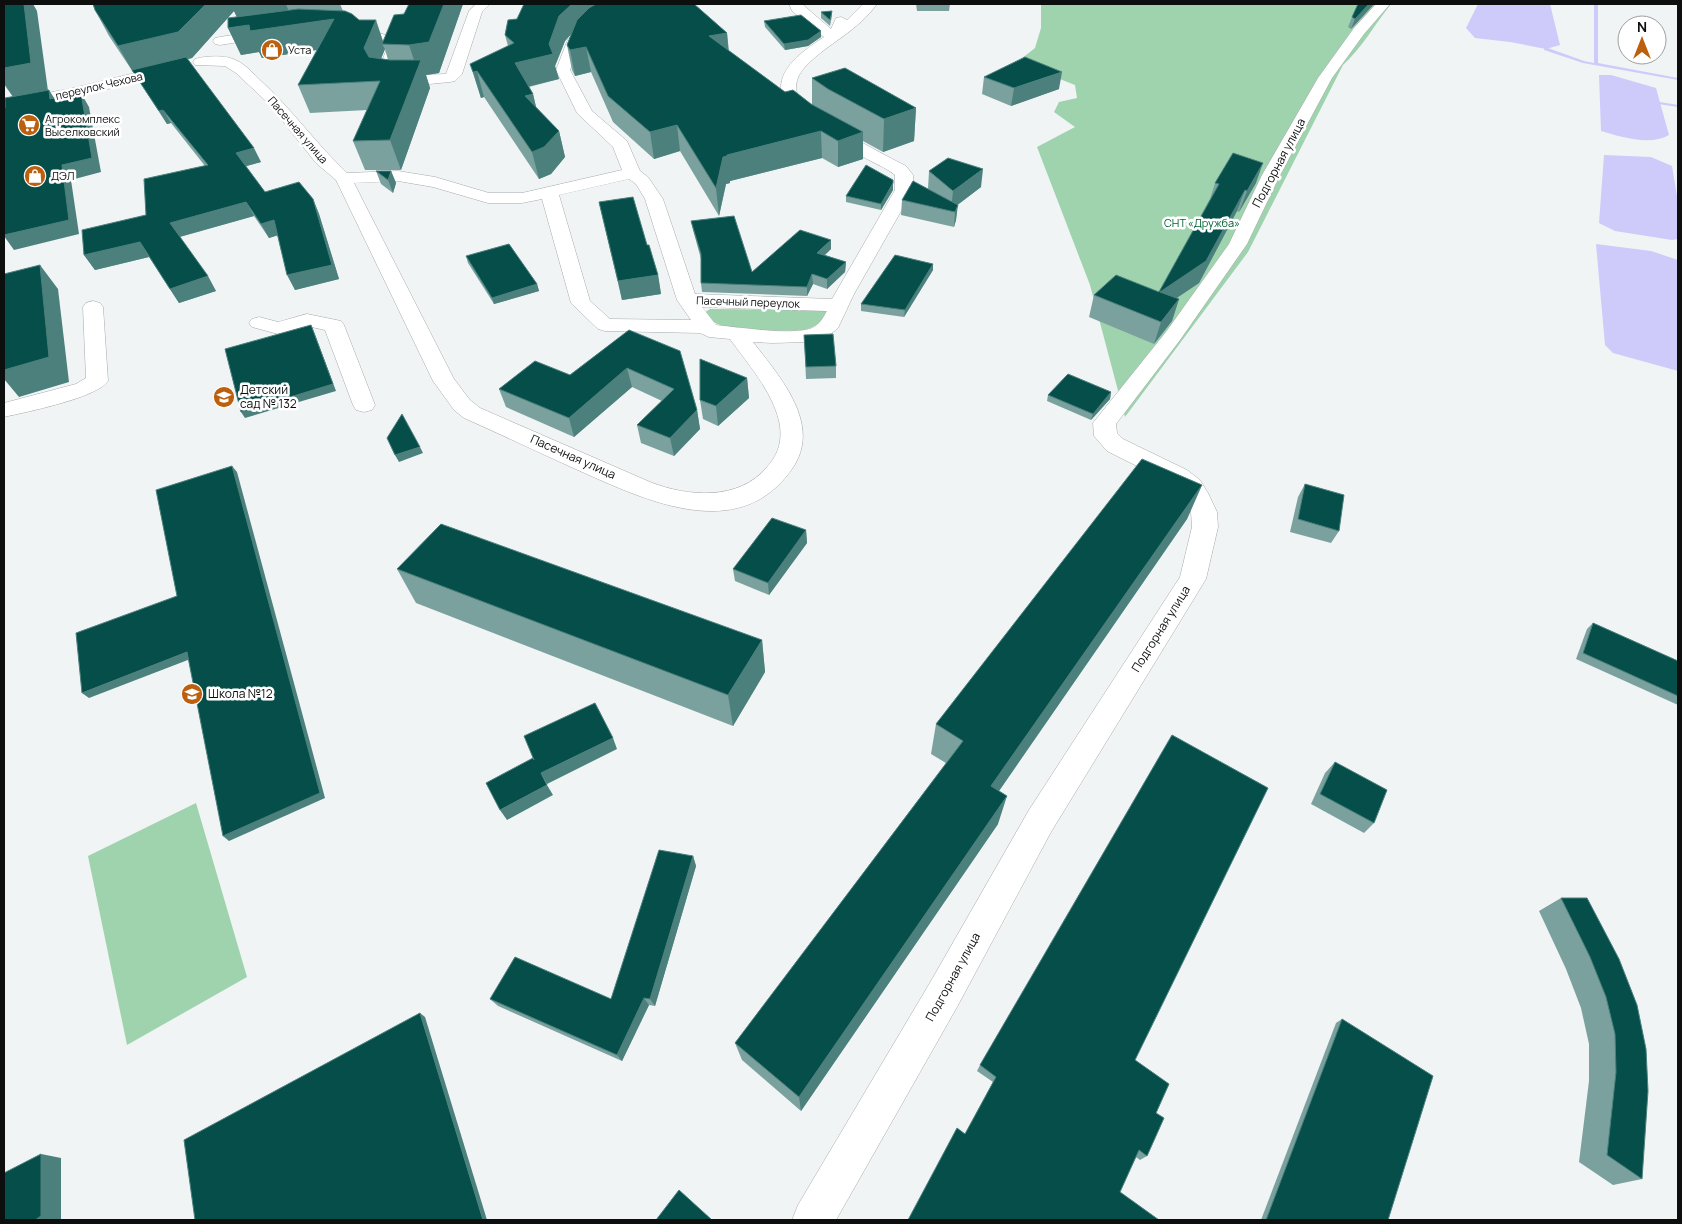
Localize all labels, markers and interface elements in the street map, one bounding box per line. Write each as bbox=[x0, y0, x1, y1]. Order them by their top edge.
north arrow bbox=[1617, 15, 1667, 65]
text: N bbox=[1637, 17, 1647, 36]
shop icon: Уста bbox=[260, 38, 284, 62]
place label: Уста bbox=[288, 42, 311, 57]
street label: переулок Чехова bbox=[54, 68, 144, 103]
street label: Пасечная улица bbox=[265, 93, 332, 166]
place label: Агрокомплекс Выселковский bbox=[45, 111, 120, 139]
supermarket icon: Агрокомплекс Выселковский bbox=[17, 113, 41, 137]
street label: Подгорная улица bbox=[1248, 115, 1309, 210]
shop icon: ДЭЛ bbox=[23, 164, 47, 188]
place label: ДЭЛ bbox=[51, 168, 74, 183]
park label: СНТ «Дружба» bbox=[1164, 215, 1240, 230]
street label: Пасечный переулок bbox=[696, 292, 801, 311]
place label: Детский сад № 132 bbox=[240, 381, 297, 412]
school or university icon: Детский сад № 132 bbox=[212, 385, 236, 409]
street label: Пасечная улица bbox=[528, 430, 619, 483]
street label: Подгорная улица bbox=[1127, 582, 1194, 675]
school or university icon: Школа №12 bbox=[180, 682, 204, 706]
place label: Школа №12 bbox=[208, 685, 273, 702]
street label: Подгорная улица bbox=[921, 929, 984, 1024]

